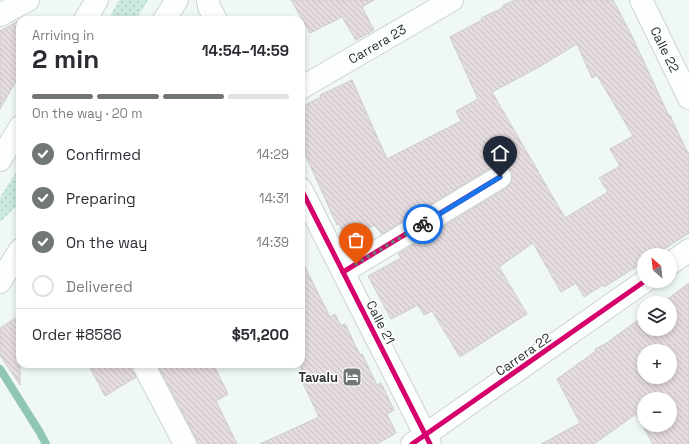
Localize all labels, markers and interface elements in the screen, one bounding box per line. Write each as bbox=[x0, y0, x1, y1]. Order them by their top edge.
street label: Carrera 23 bbox=[345, 21, 409, 68]
street label: Calle 22 bbox=[646, 24, 683, 75]
text: Arriving in bbox=[32, 27, 94, 44]
text: 14:54–14:59 bbox=[202, 41, 289, 60]
text: 2 min bbox=[32, 42, 99, 76]
text: On the way · 20 m bbox=[32, 105, 142, 122]
pin bbox=[483, 136, 517, 177]
icon: home bbox=[489, 142, 511, 164]
icon: check bbox=[32, 143, 54, 165]
text: Confirmed bbox=[66, 145, 141, 164]
text: 14:29 bbox=[256, 146, 289, 163]
icon: check bbox=[32, 187, 54, 209]
text: Preparing bbox=[66, 189, 136, 208]
text: 14:31 bbox=[259, 190, 289, 207]
courier bbox=[403, 204, 443, 244]
icon: bike bbox=[412, 213, 434, 235]
pin bbox=[339, 223, 373, 264]
icon: bag bbox=[345, 229, 367, 251]
icon: check bbox=[32, 231, 54, 253]
text: On the way bbox=[66, 233, 147, 252]
text: 14:39 bbox=[256, 234, 289, 251]
north arrow bbox=[637, 248, 677, 288]
map controls bbox=[637, 248, 677, 432]
text: Delivered bbox=[66, 277, 133, 296]
button: layers bbox=[637, 296, 677, 336]
street label: Calle 21 bbox=[362, 298, 399, 347]
text: Order #8586 bbox=[32, 325, 122, 344]
text: $51,200 bbox=[232, 325, 289, 344]
street label: Carrera 22 bbox=[492, 329, 555, 380]
button: + bbox=[637, 344, 677, 384]
hotel icon: Tavalu bbox=[341, 366, 363, 388]
place label: Tavalu bbox=[298, 369, 338, 386]
button: − bbox=[637, 392, 677, 432]

